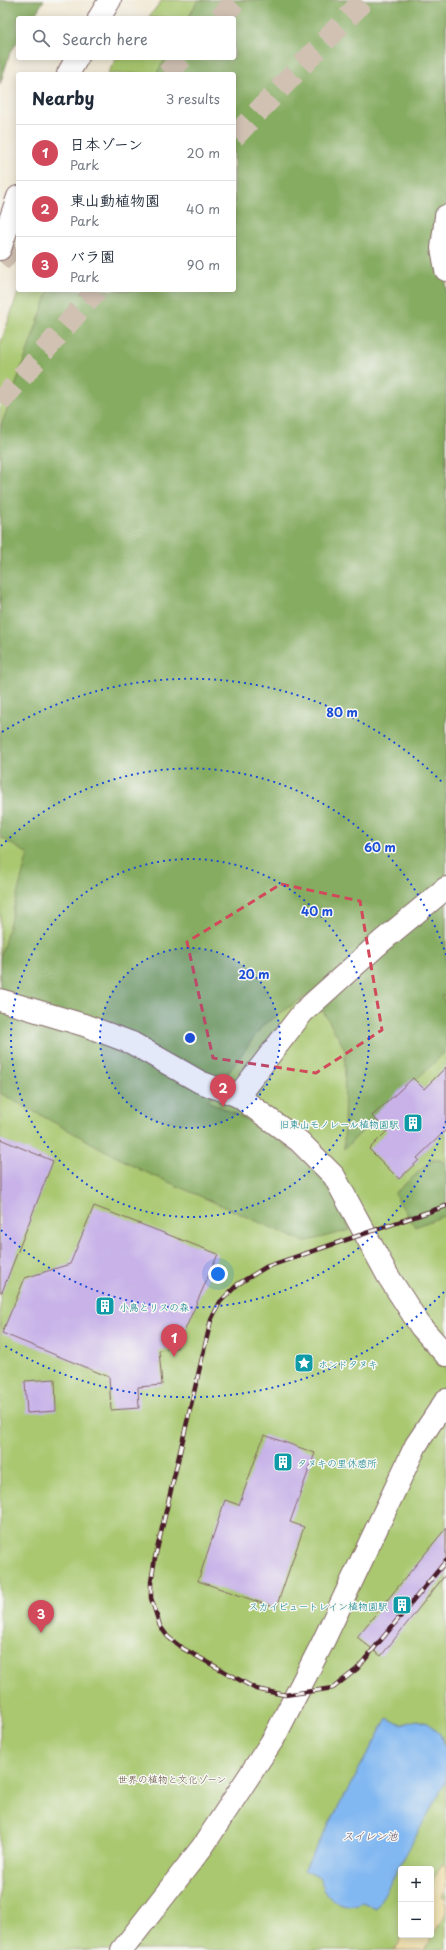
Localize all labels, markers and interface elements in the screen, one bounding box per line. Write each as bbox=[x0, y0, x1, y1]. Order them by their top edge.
search box bbox=[16, 16, 236, 60]
icon: search bbox=[30, 27, 52, 49]
text: Search here bbox=[62, 27, 148, 50]
text: Nearby bbox=[32, 85, 94, 111]
text: 3 results bbox=[166, 89, 220, 108]
text: 日本ゾーン bbox=[70, 132, 143, 155]
text: 1 bbox=[42, 143, 48, 162]
text: 20 m bbox=[186, 143, 220, 162]
text: Park bbox=[70, 155, 99, 174]
text: 東山動植物園 bbox=[70, 188, 160, 211]
text: 2 bbox=[40, 199, 50, 218]
text: 40 m bbox=[186, 199, 220, 218]
text: Park bbox=[70, 211, 99, 230]
text: バラ園 bbox=[70, 244, 115, 267]
text: 3 bbox=[41, 255, 49, 274]
text: 90 m bbox=[187, 255, 220, 274]
text: Park bbox=[70, 267, 99, 286]
text: 80 m bbox=[326, 703, 358, 721]
text: 60 m bbox=[364, 838, 396, 856]
text: 40 m bbox=[301, 902, 333, 920]
text: 20 m bbox=[238, 965, 270, 983]
centre of rings bbox=[183, 1031, 197, 1045]
pin: 2 bbox=[210, 1074, 236, 1107]
building icon: 旧東山モノレール植物園駅 bbox=[402, 1112, 424, 1134]
place label: 旧東山モノレール植物園駅 bbox=[280, 1116, 399, 1131]
your location bbox=[208, 1264, 228, 1284]
building icon: 小鳥とリスの森 bbox=[94, 1295, 116, 1317]
place label: 小鳥とリスの森 bbox=[119, 1299, 189, 1314]
pin: 1 bbox=[161, 1324, 187, 1357]
place icon: ホンドタヌキ bbox=[293, 1352, 315, 1374]
place label: ホンドタヌキ bbox=[318, 1356, 378, 1371]
building icon: タヌキの里休憩所 bbox=[272, 1451, 294, 1473]
place label: タヌキの里休憩所 bbox=[297, 1455, 377, 1470]
building icon: スカイビュートレイン植物園駅 bbox=[391, 1594, 413, 1616]
place label: スカイビュートレイン植物園駅 bbox=[248, 1598, 388, 1613]
pin: 3 bbox=[28, 1600, 54, 1633]
park label: 世界の植物と文化ゾーン bbox=[118, 1771, 226, 1786]
water label: スイレン池 bbox=[343, 1827, 398, 1844]
map controls bbox=[398, 1866, 434, 1938]
button: + bbox=[398, 1866, 434, 1902]
button: − bbox=[398, 1902, 434, 1938]

